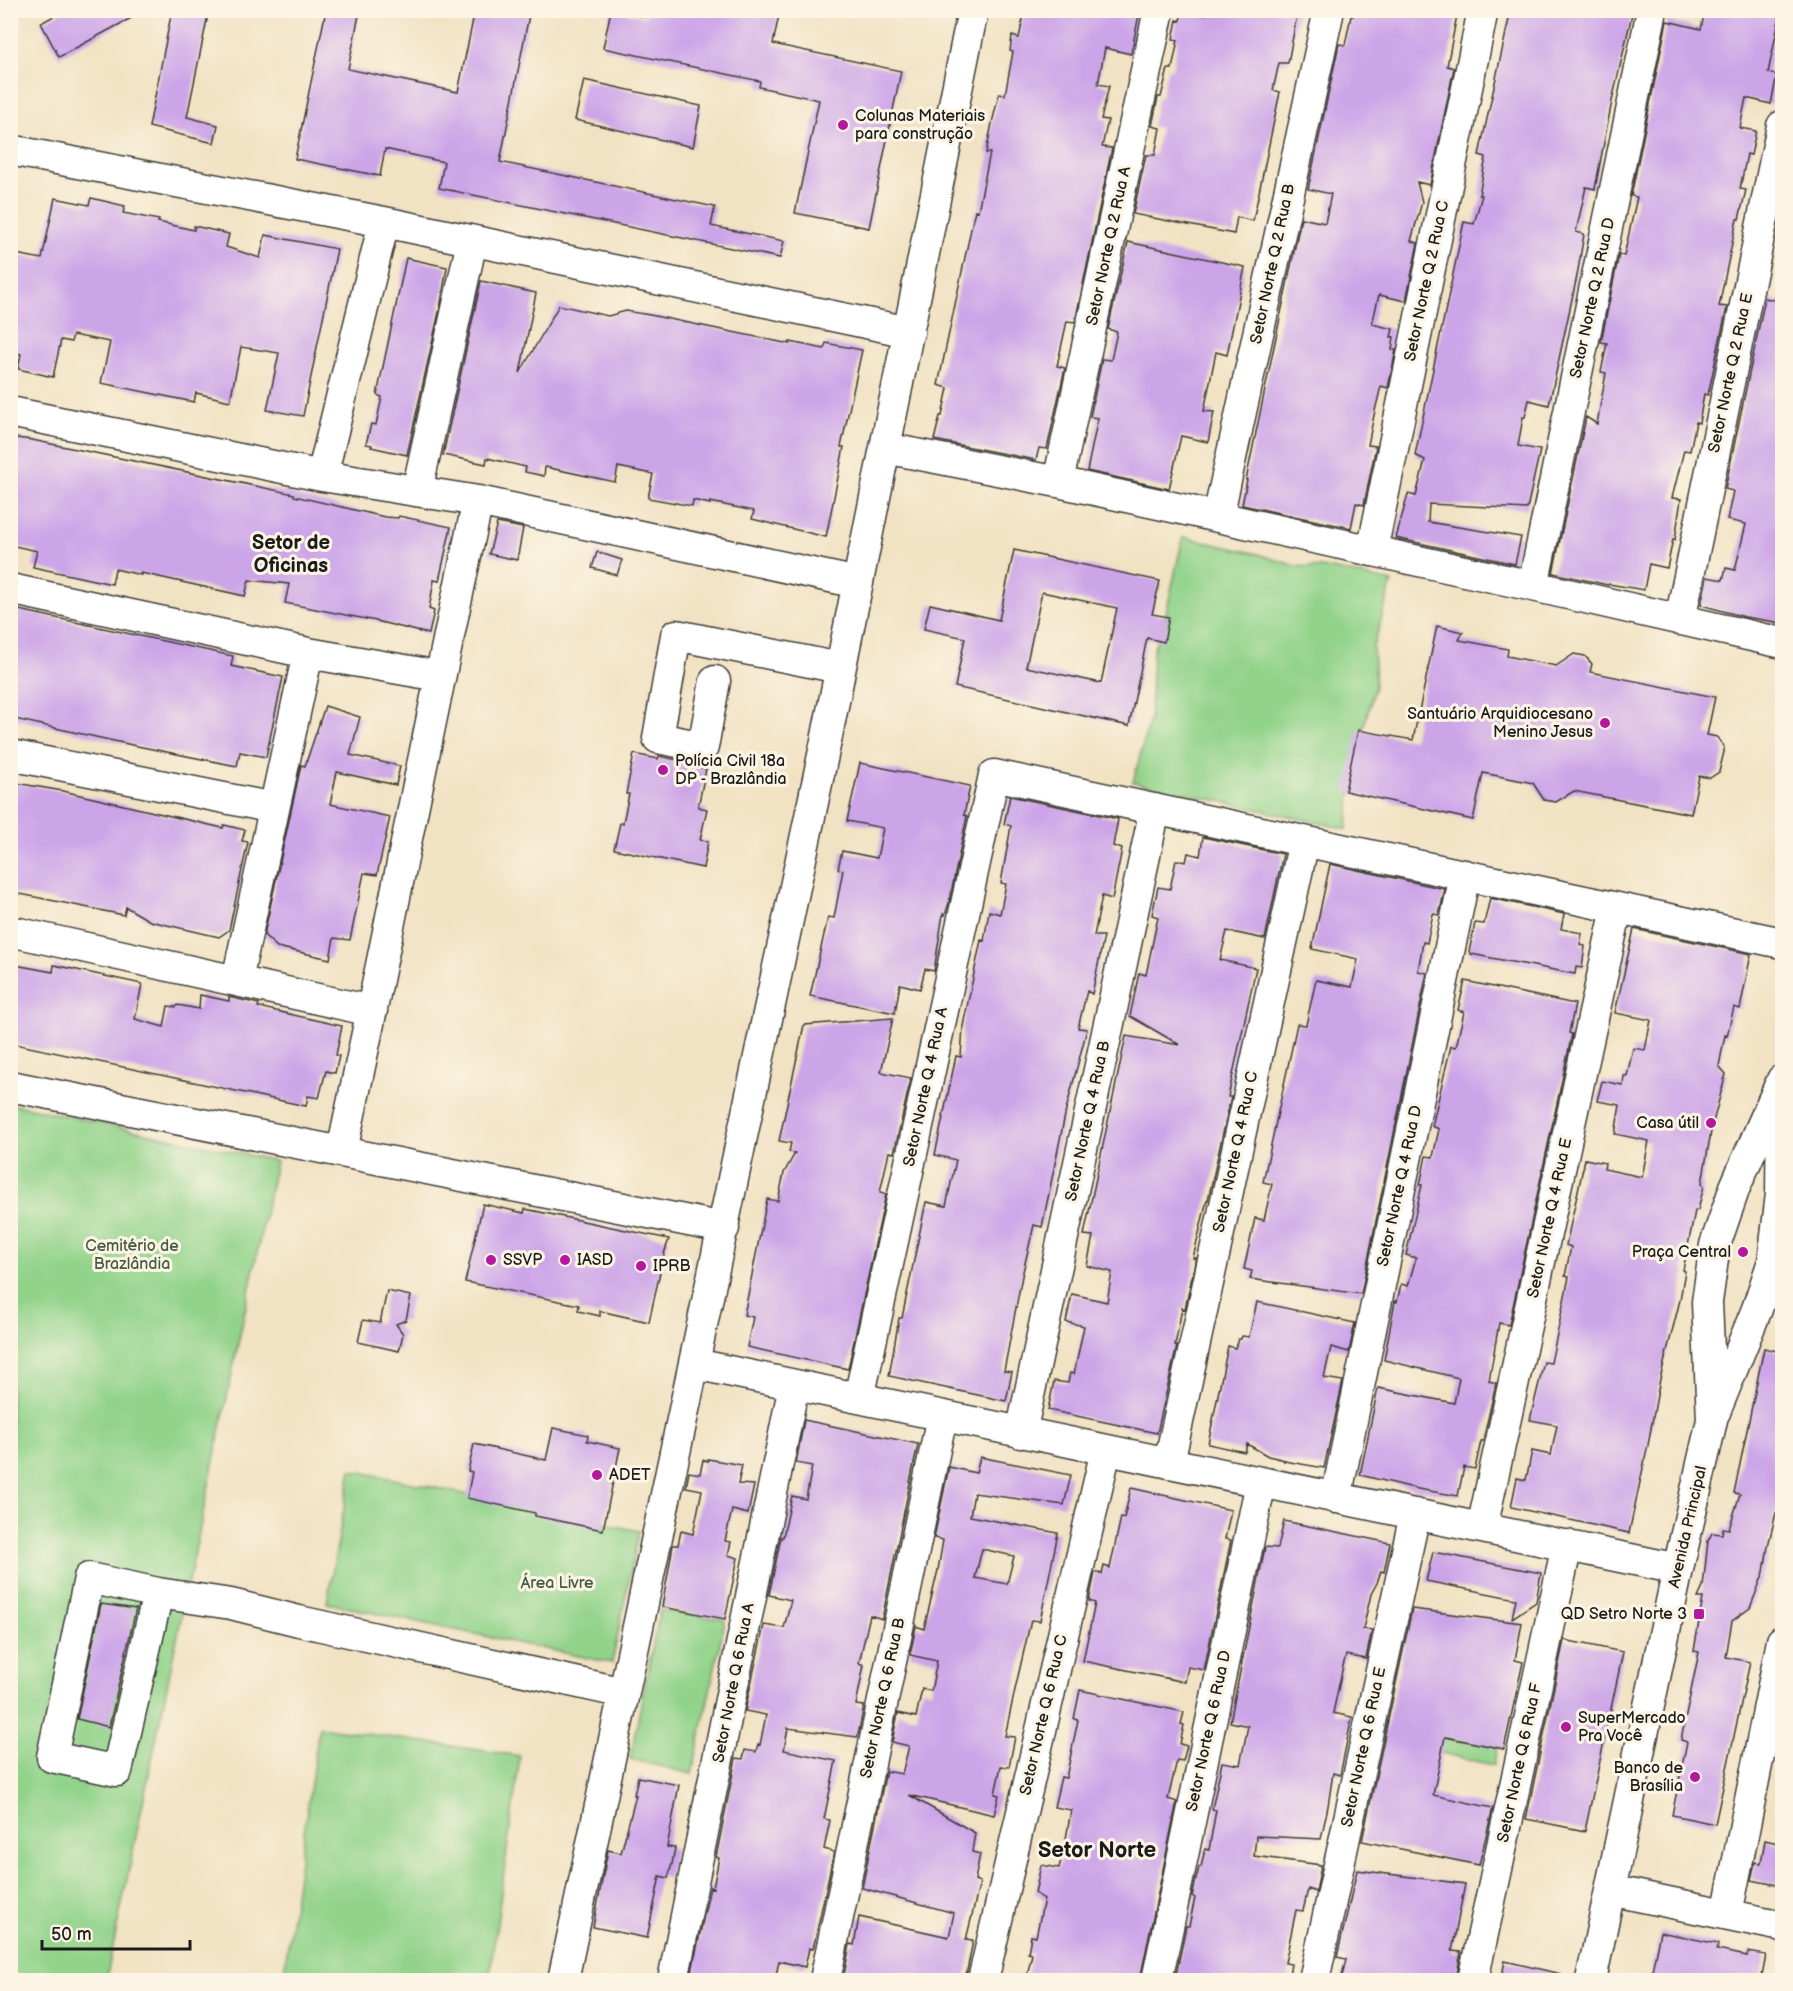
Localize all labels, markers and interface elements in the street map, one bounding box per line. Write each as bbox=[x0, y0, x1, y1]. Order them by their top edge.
place label: Colunas Materiais para construção bbox=[855, 107, 985, 144]
marker: Colunas Materiais para construção bbox=[836, 118, 850, 132]
street label: Setor Norte Q 2 Rua A bbox=[1083, 165, 1135, 327]
street label: Setor Norte Q 2 Rua B bbox=[1247, 182, 1299, 346]
street label: Setor Norte Q 2 Rua C bbox=[1401, 199, 1453, 363]
street label: Setor Norte Q 2 Rua D bbox=[1567, 216, 1619, 380]
street label: Setor Norte Q 2 Rua E bbox=[1705, 291, 1757, 455]
district label: Setor de Oficinas bbox=[252, 531, 330, 578]
place label: Santuário Arquidiocesano Menino Jesus bbox=[1407, 705, 1593, 742]
marker: Santuário Arquidiocesano Menino Jesus bbox=[1598, 716, 1612, 730]
place label: Polícia Civil 18a DP - Brazlândia bbox=[675, 752, 787, 789]
marker: Polícia Civil 18a DP - Brazlândia bbox=[656, 763, 670, 777]
street label: Setor Norte Q 4 Rua A bbox=[900, 1005, 952, 1168]
street label: Setor Norte Q 4 Rua B bbox=[1062, 1039, 1114, 1203]
street label: Setor Norte Q 4 Rua C bbox=[1210, 1070, 1262, 1234]
street label: Setor Norte Q 4 Rua D bbox=[1374, 1104, 1426, 1268]
place label: Casa útil bbox=[1636, 1114, 1699, 1133]
marker: Casa útil bbox=[1704, 1116, 1718, 1130]
street label: Setor Norte Q 4 Rua E bbox=[1524, 1136, 1576, 1300]
park label: Cemitério de Brazlândia bbox=[85, 1237, 179, 1274]
place label: Praça Central bbox=[1632, 1243, 1731, 1262]
marker: Praça Central bbox=[1736, 1245, 1750, 1259]
place label: SSVP bbox=[503, 1251, 542, 1270]
place label: IASD bbox=[577, 1251, 613, 1270]
marker: SSVP bbox=[484, 1253, 498, 1267]
marker: IASD bbox=[558, 1253, 572, 1267]
place label: IPRB bbox=[653, 1257, 690, 1276]
marker: IPRB bbox=[634, 1259, 648, 1273]
street label: Avenida Principal bbox=[1665, 1464, 1711, 1590]
place label: ADET bbox=[609, 1466, 651, 1485]
marker: ADET bbox=[590, 1468, 604, 1482]
park label: Área Livre bbox=[520, 1572, 594, 1593]
street label: Setor Norte Q 6 Rua A bbox=[709, 1601, 759, 1765]
place label: QD Setro Norte 3 bbox=[1561, 1605, 1687, 1624]
marker: QD Setro Norte 3 bbox=[1692, 1607, 1706, 1621]
street label: Setor Norte Q 6 Rua B bbox=[857, 1616, 909, 1780]
street label: Setor Norte Q 6 Rua C bbox=[1016, 1633, 1072, 1797]
street label: Setor Norte Q 6 Rua D bbox=[1183, 1649, 1235, 1813]
street label: Setor Norte Q 6 Rua E bbox=[1338, 1665, 1390, 1829]
street label: Setor Norte Q 6 Rua F bbox=[1494, 1681, 1546, 1844]
place label: SuperMercado Pra Você bbox=[1578, 1709, 1686, 1746]
marker: SuperMercado Pra Você bbox=[1559, 1720, 1573, 1734]
place label: Banco de Brasília bbox=[1613, 1759, 1684, 1796]
marker: Banco de Brasília bbox=[1688, 1770, 1702, 1784]
district label: Setor Norte bbox=[1038, 1837, 1156, 1864]
scale bar bbox=[42, 1913, 190, 1951]
text: 50 m bbox=[51, 1924, 92, 1945]

